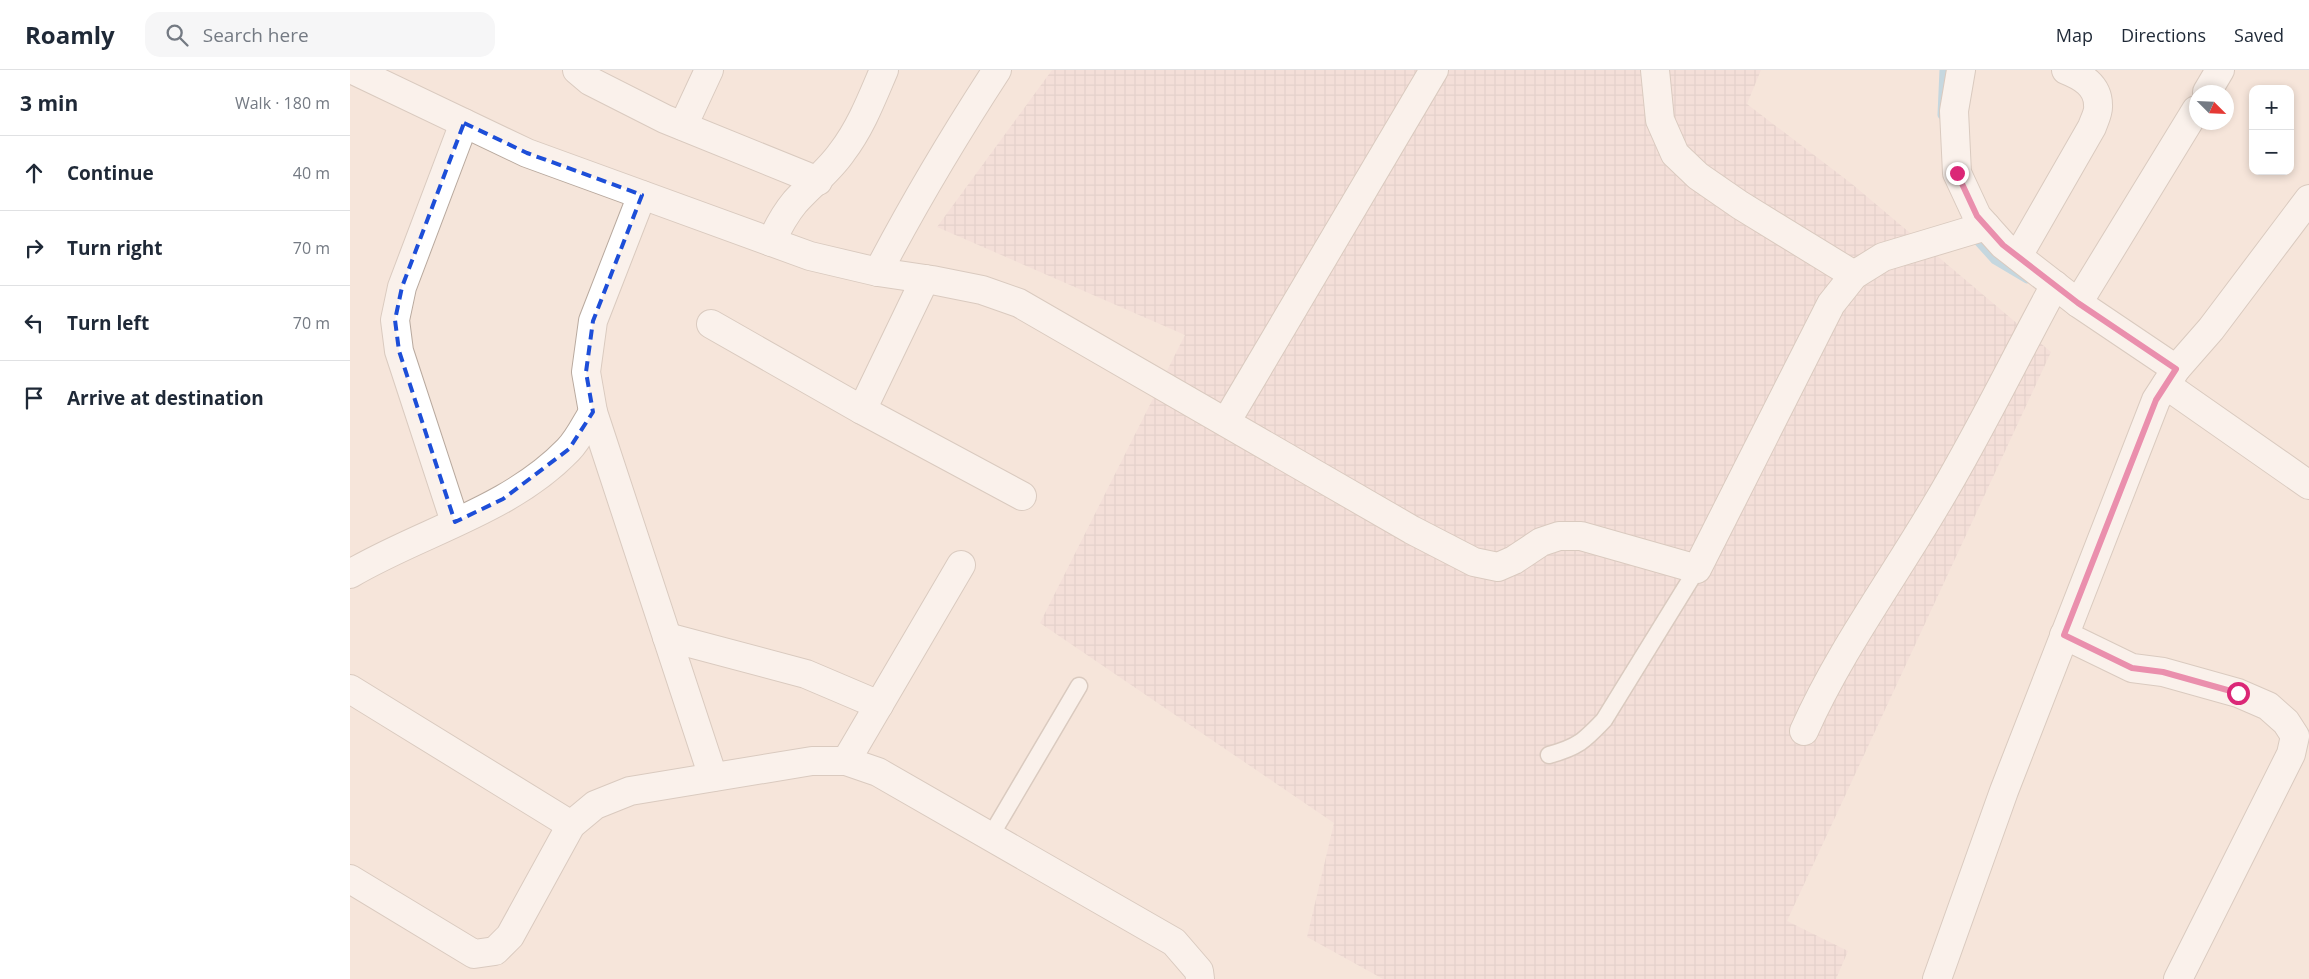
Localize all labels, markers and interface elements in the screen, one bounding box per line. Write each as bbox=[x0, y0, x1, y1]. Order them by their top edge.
search box bbox=[145, 12, 495, 57]
text: Roamly bbox=[25, 18, 115, 51]
icon: search bbox=[163, 21, 191, 49]
text: Search here bbox=[203, 22, 309, 48]
text: Map bbox=[2056, 23, 2093, 47]
text: Directions bbox=[2121, 23, 2206, 47]
text: Saved bbox=[2234, 23, 2284, 47]
north arrow bbox=[2189, 85, 2234, 130]
map controls bbox=[2249, 85, 2294, 175]
button: + bbox=[2249, 85, 2294, 130]
text: 3 min bbox=[20, 89, 78, 117]
text: Walk · 180 m bbox=[235, 92, 330, 114]
button: − bbox=[2249, 130, 2294, 175]
icon: ahead bbox=[20, 159, 48, 187]
text: Continue bbox=[67, 160, 154, 186]
text: 40 m bbox=[293, 162, 330, 184]
route end bbox=[1946, 162, 1969, 185]
icon: right bbox=[20, 234, 48, 262]
text: Turn right bbox=[67, 235, 162, 261]
text: 70 m bbox=[293, 237, 330, 259]
icon: left bbox=[20, 309, 48, 337]
text: Turn left bbox=[67, 310, 149, 336]
text: 70 m bbox=[293, 312, 330, 334]
icon: arrive bbox=[20, 384, 48, 412]
text: Arrive at destination bbox=[67, 385, 264, 411]
route start bbox=[2227, 682, 2250, 705]

